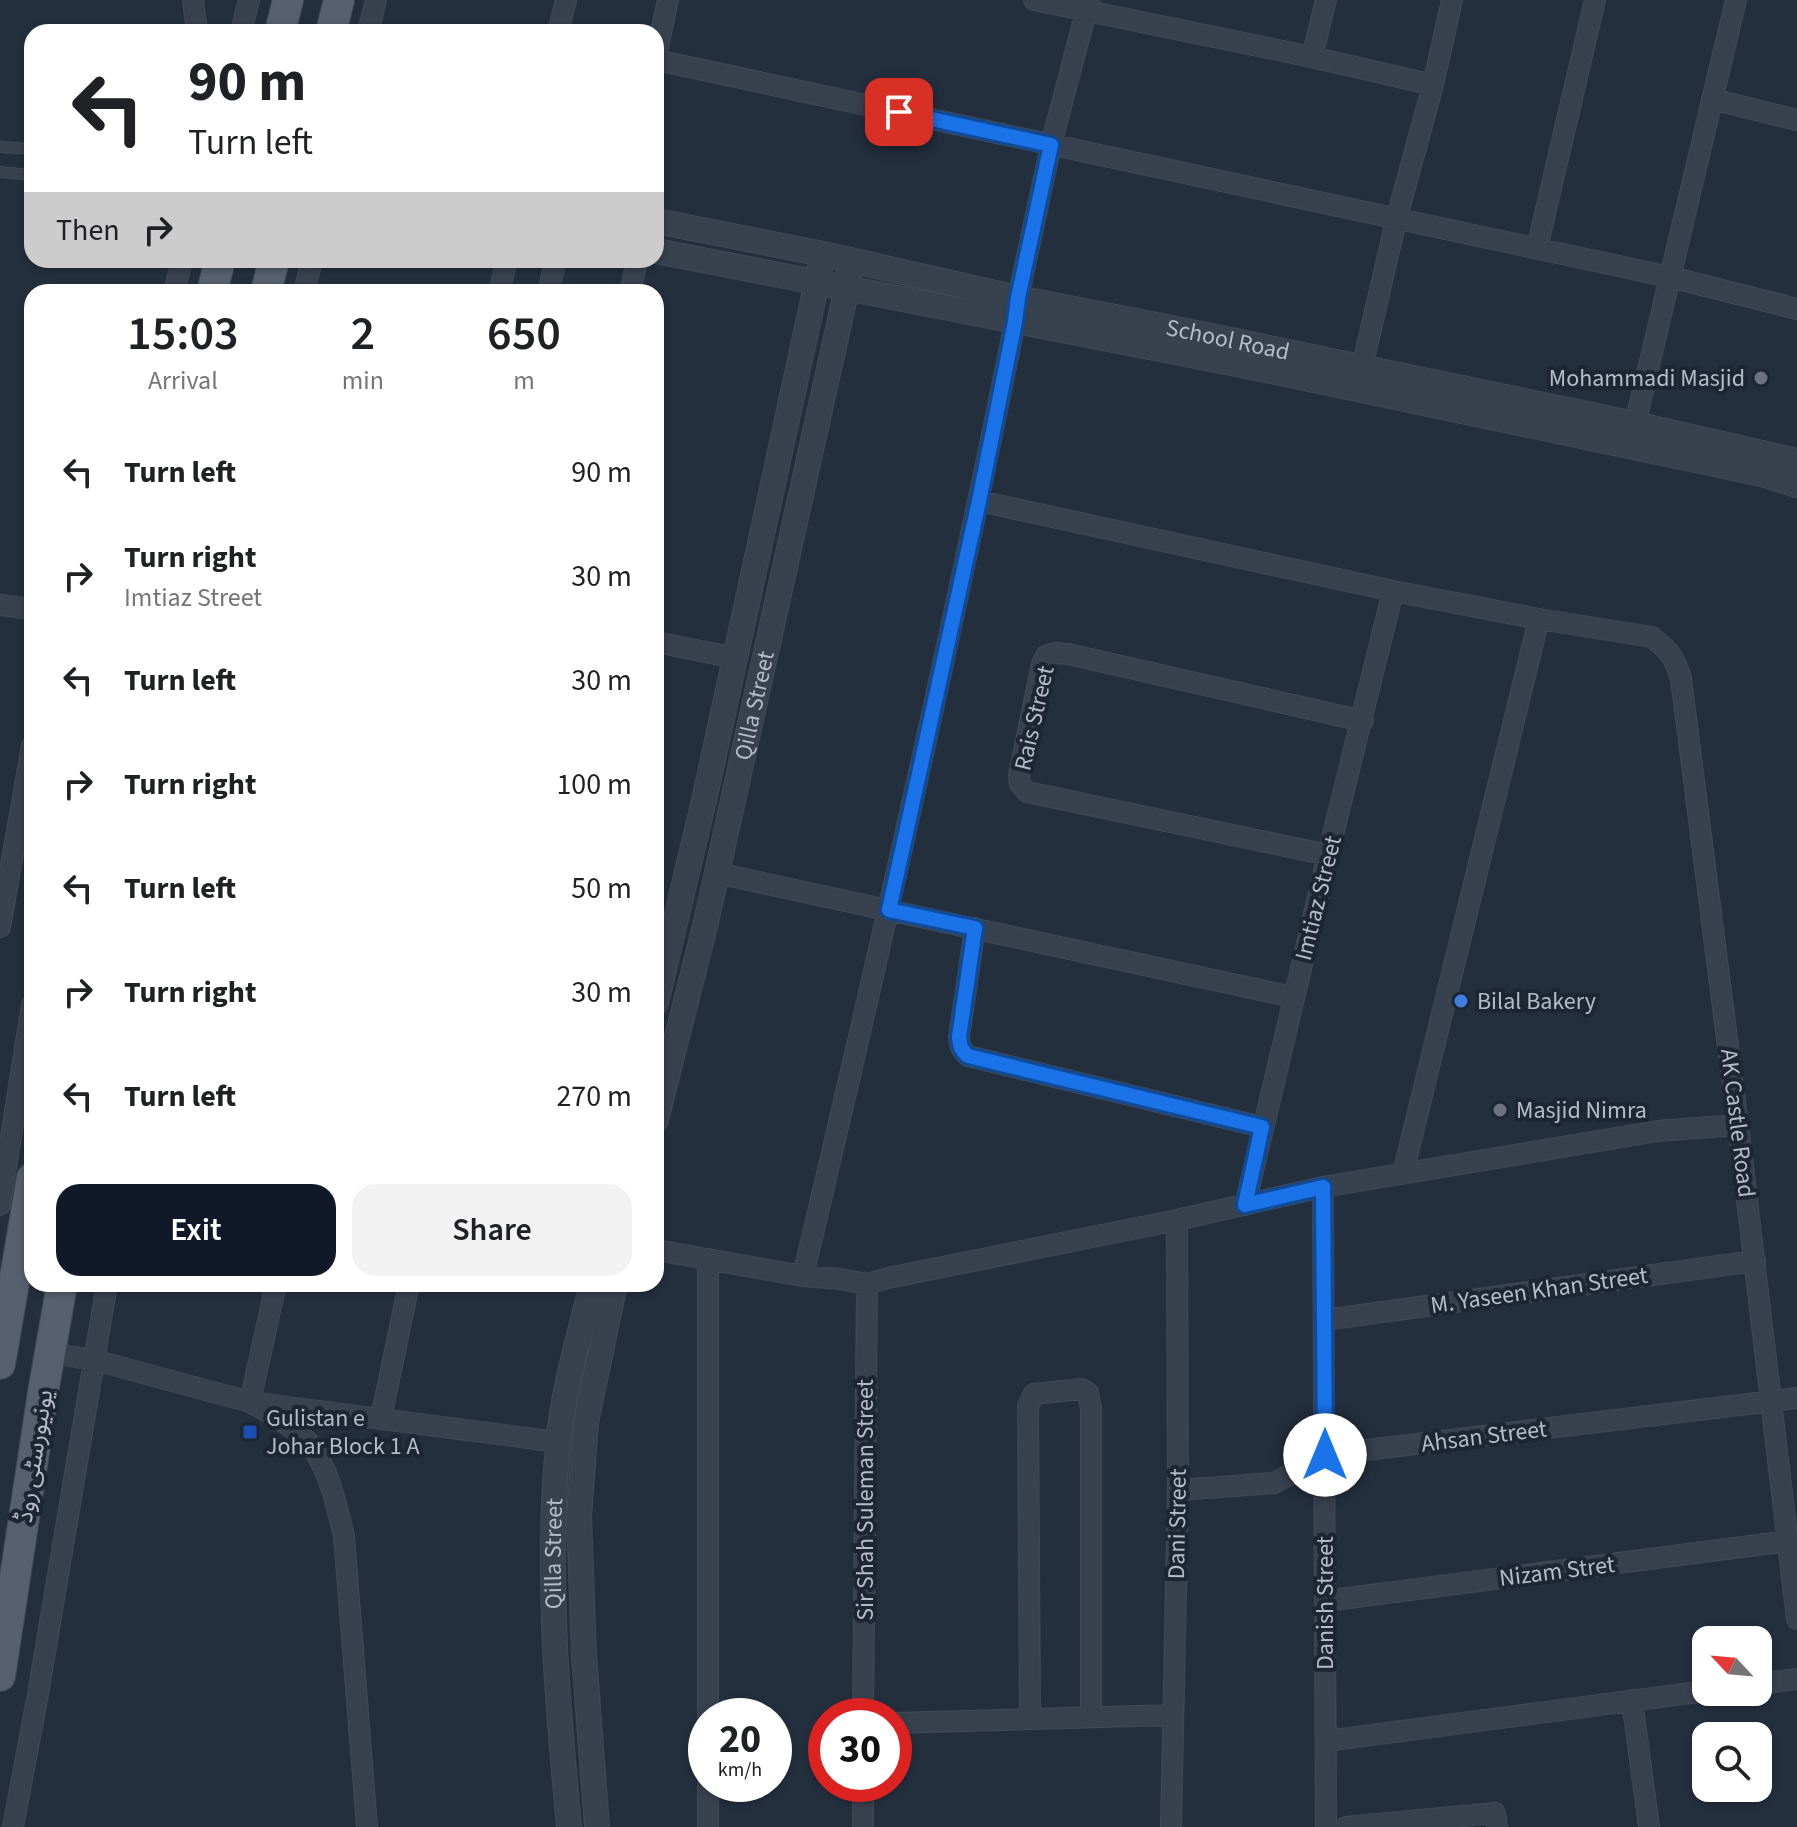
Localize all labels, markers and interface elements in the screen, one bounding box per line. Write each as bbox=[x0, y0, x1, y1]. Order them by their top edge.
text: 90 m bbox=[188, 43, 306, 122]
icon: left bbox=[56, 56, 160, 160]
pin bbox=[865, 78, 933, 146]
icon: arrive bbox=[877, 90, 921, 134]
text: Turn left bbox=[188, 117, 313, 168]
icon: right bbox=[136, 208, 180, 252]
text: Then bbox=[56, 209, 120, 252]
text: 15:03 bbox=[127, 300, 239, 368]
text: 2 bbox=[351, 300, 375, 368]
text: 650 bbox=[487, 300, 561, 368]
street label: School Road bbox=[1163, 310, 1293, 370]
place label: Mohammadi Masjid bbox=[1549, 361, 1745, 396]
text: Arrival bbox=[148, 362, 218, 399]
text: min bbox=[342, 362, 384, 399]
text: m bbox=[513, 362, 535, 399]
marker: Mohammadi Masjid bbox=[1752, 369, 1770, 387]
icon: left bbox=[56, 450, 100, 494]
text: Turn left bbox=[124, 451, 236, 494]
text: 90 m bbox=[571, 451, 632, 494]
text: Turn right bbox=[124, 536, 256, 579]
icon: right bbox=[56, 554, 100, 598]
text: 30 m bbox=[571, 555, 632, 598]
text: Imtiaz Street bbox=[124, 579, 262, 616]
street label: Qilla Street bbox=[725, 648, 784, 764]
icon: left bbox=[56, 658, 100, 702]
text: Turn left bbox=[124, 659, 236, 702]
text: 30 m bbox=[571, 659, 632, 702]
street label: Rais Street bbox=[1005, 662, 1064, 774]
icon: right bbox=[56, 762, 100, 806]
text: Turn right bbox=[124, 763, 256, 806]
text: 100 m bbox=[556, 763, 632, 806]
street label: Imtiaz Street bbox=[1286, 832, 1351, 964]
icon: left bbox=[56, 866, 100, 910]
text: Turn left bbox=[124, 867, 236, 910]
text: 50 m bbox=[571, 867, 632, 910]
icon: right bbox=[56, 970, 100, 1014]
text: Turn right bbox=[124, 971, 256, 1014]
text: 30 m bbox=[571, 971, 632, 1014]
place label: Bilal Bakery bbox=[1477, 984, 1596, 1019]
marker: Bilal Bakery bbox=[1452, 992, 1470, 1010]
street label: AK Castle Road bbox=[1711, 1047, 1764, 1199]
icon: left bbox=[56, 1074, 100, 1118]
text: Turn left bbox=[124, 1075, 236, 1118]
text: 270 m bbox=[556, 1075, 632, 1118]
place label: Masjid Nimra bbox=[1516, 1093, 1647, 1128]
marker: Masjid Nimra bbox=[1491, 1101, 1509, 1119]
button: Exit bbox=[56, 1184, 336, 1276]
button: Share bbox=[352, 1184, 632, 1276]
street label: M. Yaseen Khan Street bbox=[1428, 1258, 1650, 1323]
street label: Sir Shah Suleman Street bbox=[848, 1379, 883, 1621]
street label: یونیورسٹی روڈ bbox=[7, 1387, 62, 1525]
place label: Gulistan e Johar Block 1 A bbox=[266, 1401, 419, 1464]
street label: Ahsan Street bbox=[1419, 1411, 1549, 1462]
position arrow bbox=[1283, 1413, 1367, 1497]
marker: Gulistan e Johar Block 1 A bbox=[241, 1423, 259, 1441]
street label: Dani Street bbox=[1159, 1468, 1196, 1580]
street label: Qilla Street bbox=[536, 1497, 572, 1610]
street label: Danish Street bbox=[1308, 1536, 1343, 1670]
street label: Nizam Stret bbox=[1497, 1547, 1617, 1596]
north arrow bbox=[1692, 1626, 1772, 1706]
map controls bbox=[1692, 1626, 1772, 1802]
speed limit sign: 30 bbox=[808, 1698, 912, 1802]
text: 20 bbox=[719, 1711, 761, 1768]
button: search bbox=[1692, 1722, 1772, 1802]
text: km/h bbox=[718, 1756, 762, 1784]

